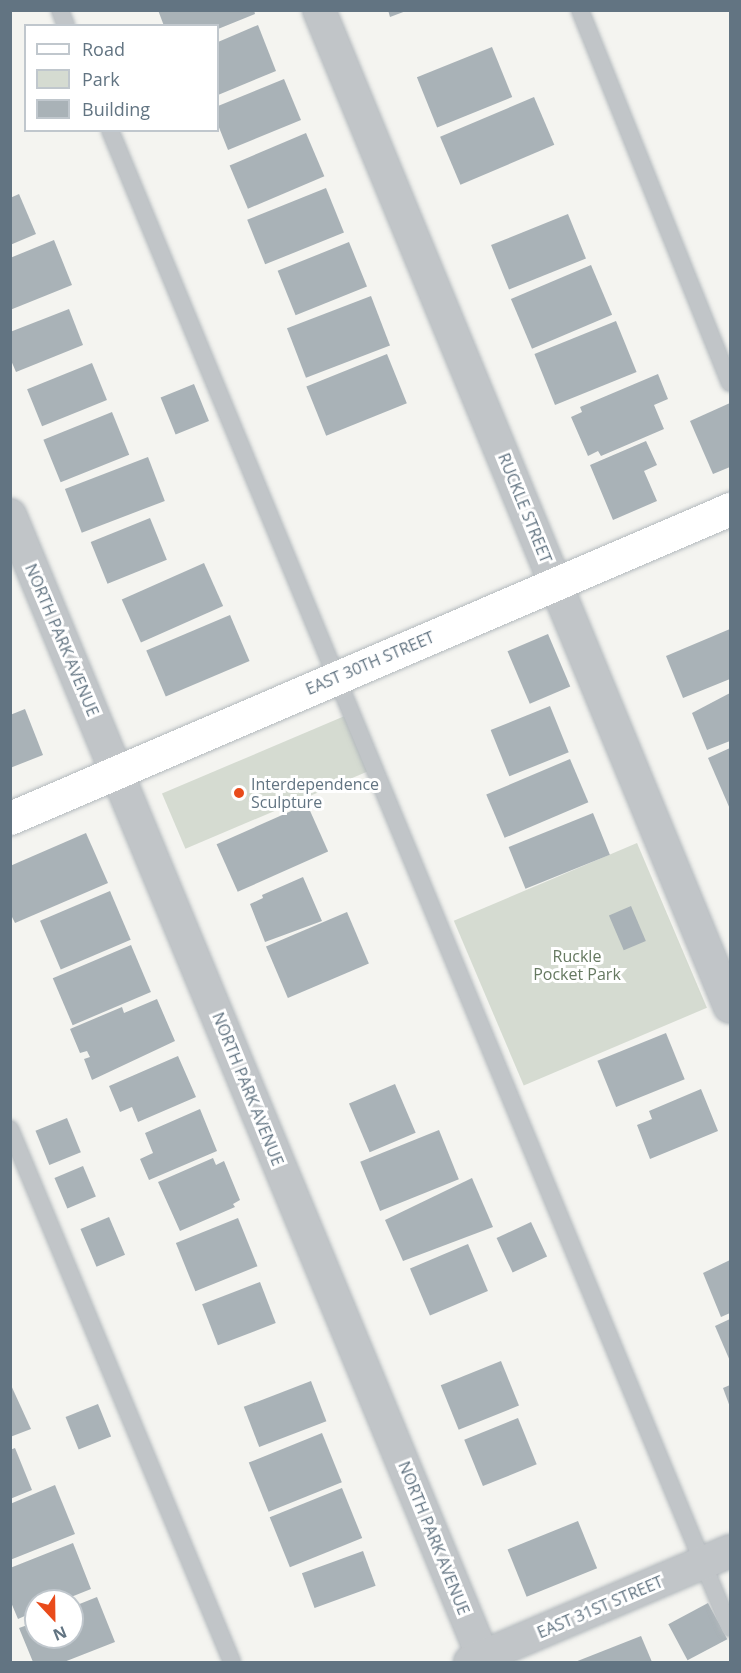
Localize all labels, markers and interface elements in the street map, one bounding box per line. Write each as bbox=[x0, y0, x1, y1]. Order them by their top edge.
legend bbox=[24, 24, 219, 132]
text: Road bbox=[82, 37, 125, 61]
text: Park bbox=[82, 67, 120, 91]
text: Building bbox=[82, 97, 150, 121]
street label: RUCKLE STREET bbox=[494, 450, 556, 566]
street label: NORTH PARK AVENUE bbox=[21, 561, 103, 719]
street label: EAST 30TH STREET bbox=[303, 627, 437, 699]
place label: Interdependence Sculpture bbox=[251, 774, 379, 812]
marker: Interdependence Sculpture bbox=[232, 786, 246, 800]
park label: Ruckle Pocket Park bbox=[533, 946, 621, 984]
street label: NORTH PARK AVENUE bbox=[208, 1009, 288, 1169]
street label: NORTH PARK AVENUE bbox=[394, 1458, 474, 1618]
street label: EAST 31ST STREET bbox=[534, 1572, 666, 1642]
north arrow bbox=[24, 1589, 84, 1649]
text: N bbox=[50, 1621, 70, 1646]

